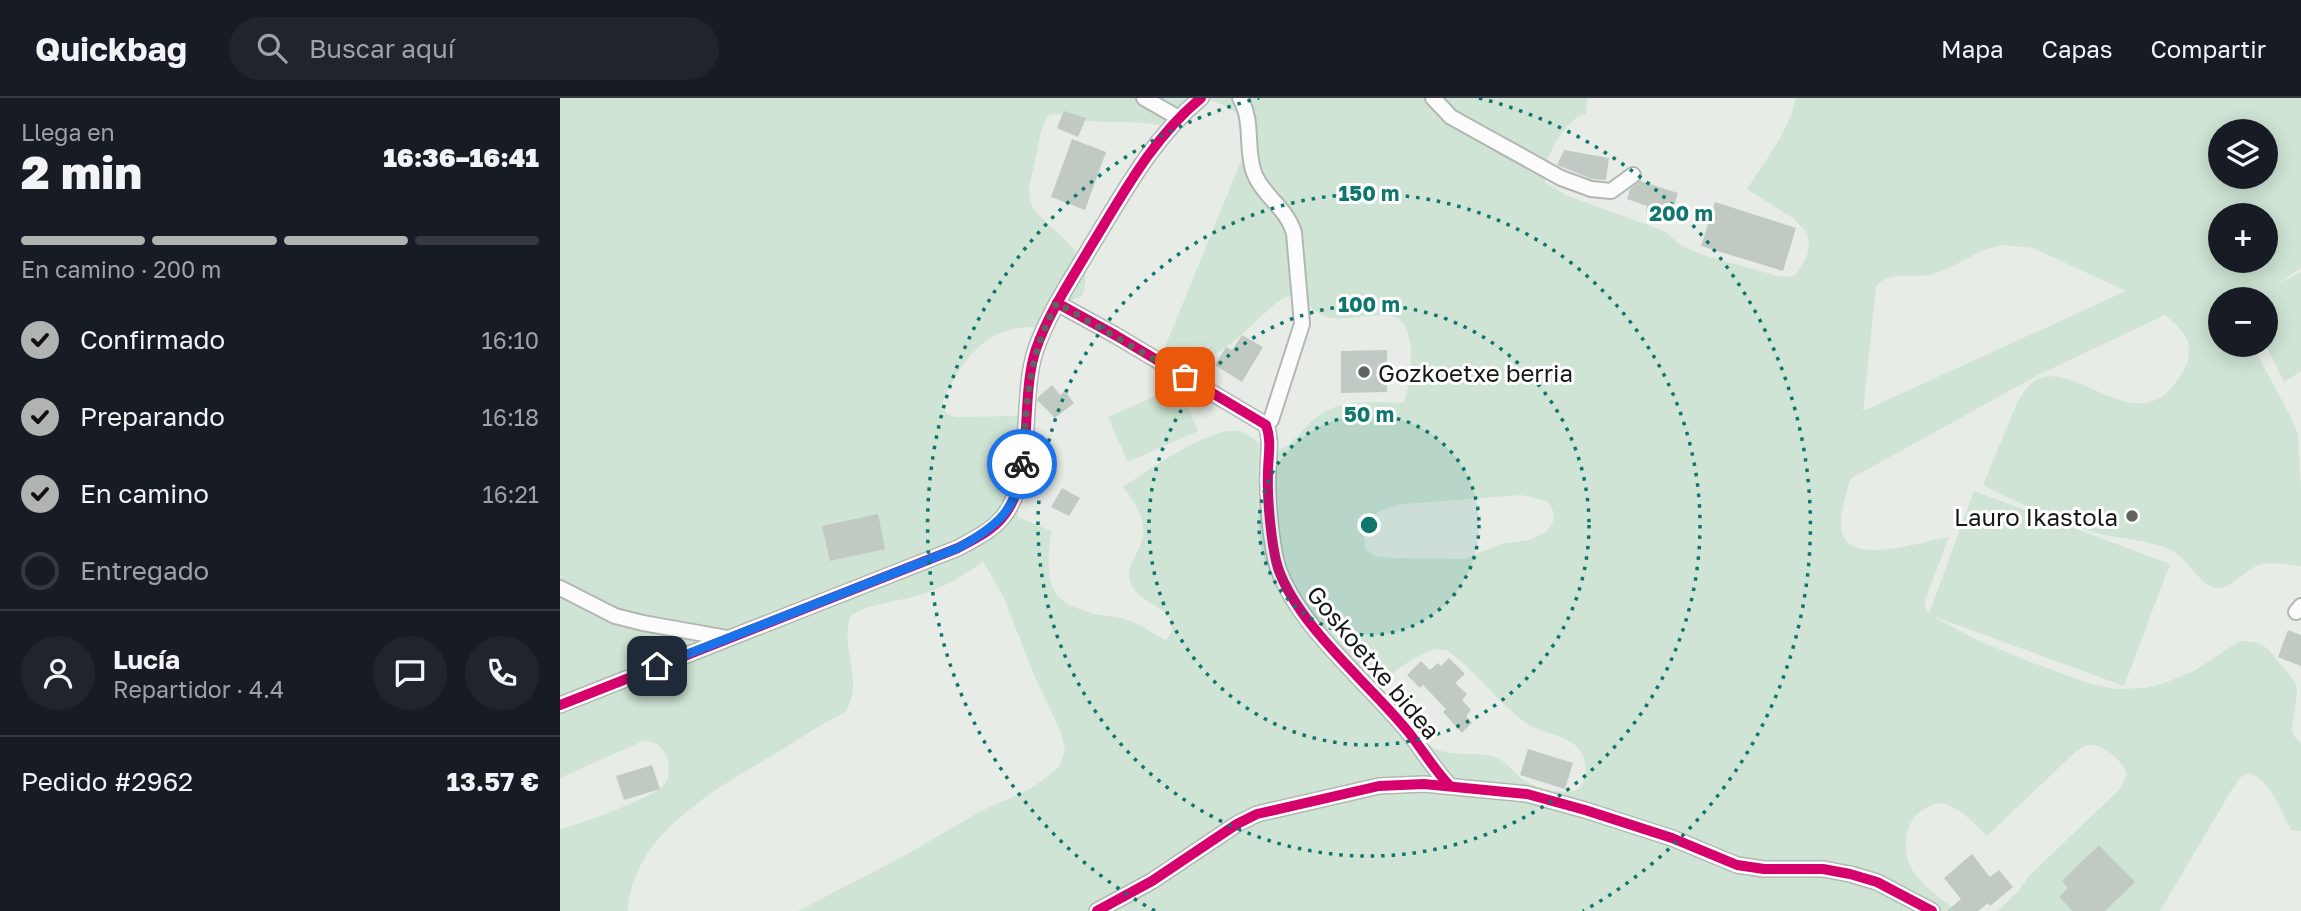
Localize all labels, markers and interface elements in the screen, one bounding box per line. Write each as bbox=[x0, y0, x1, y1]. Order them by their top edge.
search box bbox=[229, 17, 719, 80]
text: Quickbag bbox=[35, 29, 187, 68]
icon: search bbox=[253, 29, 291, 67]
text: Buscar aquí bbox=[309, 33, 455, 64]
text: Mapa bbox=[1941, 34, 2004, 63]
text: Capas bbox=[2042, 34, 2112, 63]
text: Compartir bbox=[2150, 34, 2266, 63]
text: Llega en bbox=[21, 118, 115, 146]
map controls bbox=[2208, 119, 2278, 357]
button: layers bbox=[2208, 119, 2278, 189]
text: 16:36–16:41 bbox=[383, 142, 539, 173]
text: 2 min bbox=[21, 144, 142, 199]
text: 150 m bbox=[1339, 180, 1399, 206]
text: 200 m bbox=[1649, 200, 1713, 226]
button: + bbox=[2208, 203, 2278, 273]
text: En camino · 200 m bbox=[21, 255, 221, 283]
button: − bbox=[2208, 287, 2278, 357]
text: 100 m bbox=[1338, 291, 1400, 317]
icon: check bbox=[21, 321, 59, 359]
text: Confirmado bbox=[80, 324, 225, 355]
text: 16:10 bbox=[482, 326, 539, 354]
pin bbox=[1155, 347, 1215, 407]
icon: bag bbox=[1166, 358, 1204, 396]
place label: Gozkoetxe berria bbox=[1378, 358, 1573, 387]
marker: Gozkoetxe berria bbox=[1356, 364, 1372, 380]
icon: check bbox=[21, 398, 59, 436]
text: Preparando bbox=[80, 401, 225, 432]
text: 50 m bbox=[1344, 401, 1394, 427]
text: 16:18 bbox=[482, 403, 539, 431]
courier bbox=[987, 429, 1057, 499]
icon: bike bbox=[1003, 445, 1041, 483]
icon: check bbox=[21, 475, 59, 513]
text: En camino bbox=[80, 478, 209, 509]
text: 16:21 bbox=[483, 480, 539, 508]
place label: Lauro Ikastola bbox=[1954, 502, 2118, 531]
marker: Lauro Ikastola bbox=[2124, 508, 2140, 524]
centre of rings bbox=[1357, 513, 1381, 537]
text: Entregado bbox=[80, 555, 209, 586]
street label: Goskoetxe bidea bbox=[1301, 579, 1447, 745]
button: person bbox=[21, 636, 95, 710]
button: chat bbox=[373, 636, 447, 710]
button: phone bbox=[465, 636, 539, 710]
pin bbox=[627, 636, 687, 696]
text: Lucía bbox=[113, 644, 180, 675]
icon: home bbox=[638, 647, 676, 685]
text: Repartidor · 4.4 bbox=[113, 675, 284, 703]
text: Pedido #2962 bbox=[21, 766, 193, 797]
text: 13.57 € bbox=[447, 766, 539, 797]

